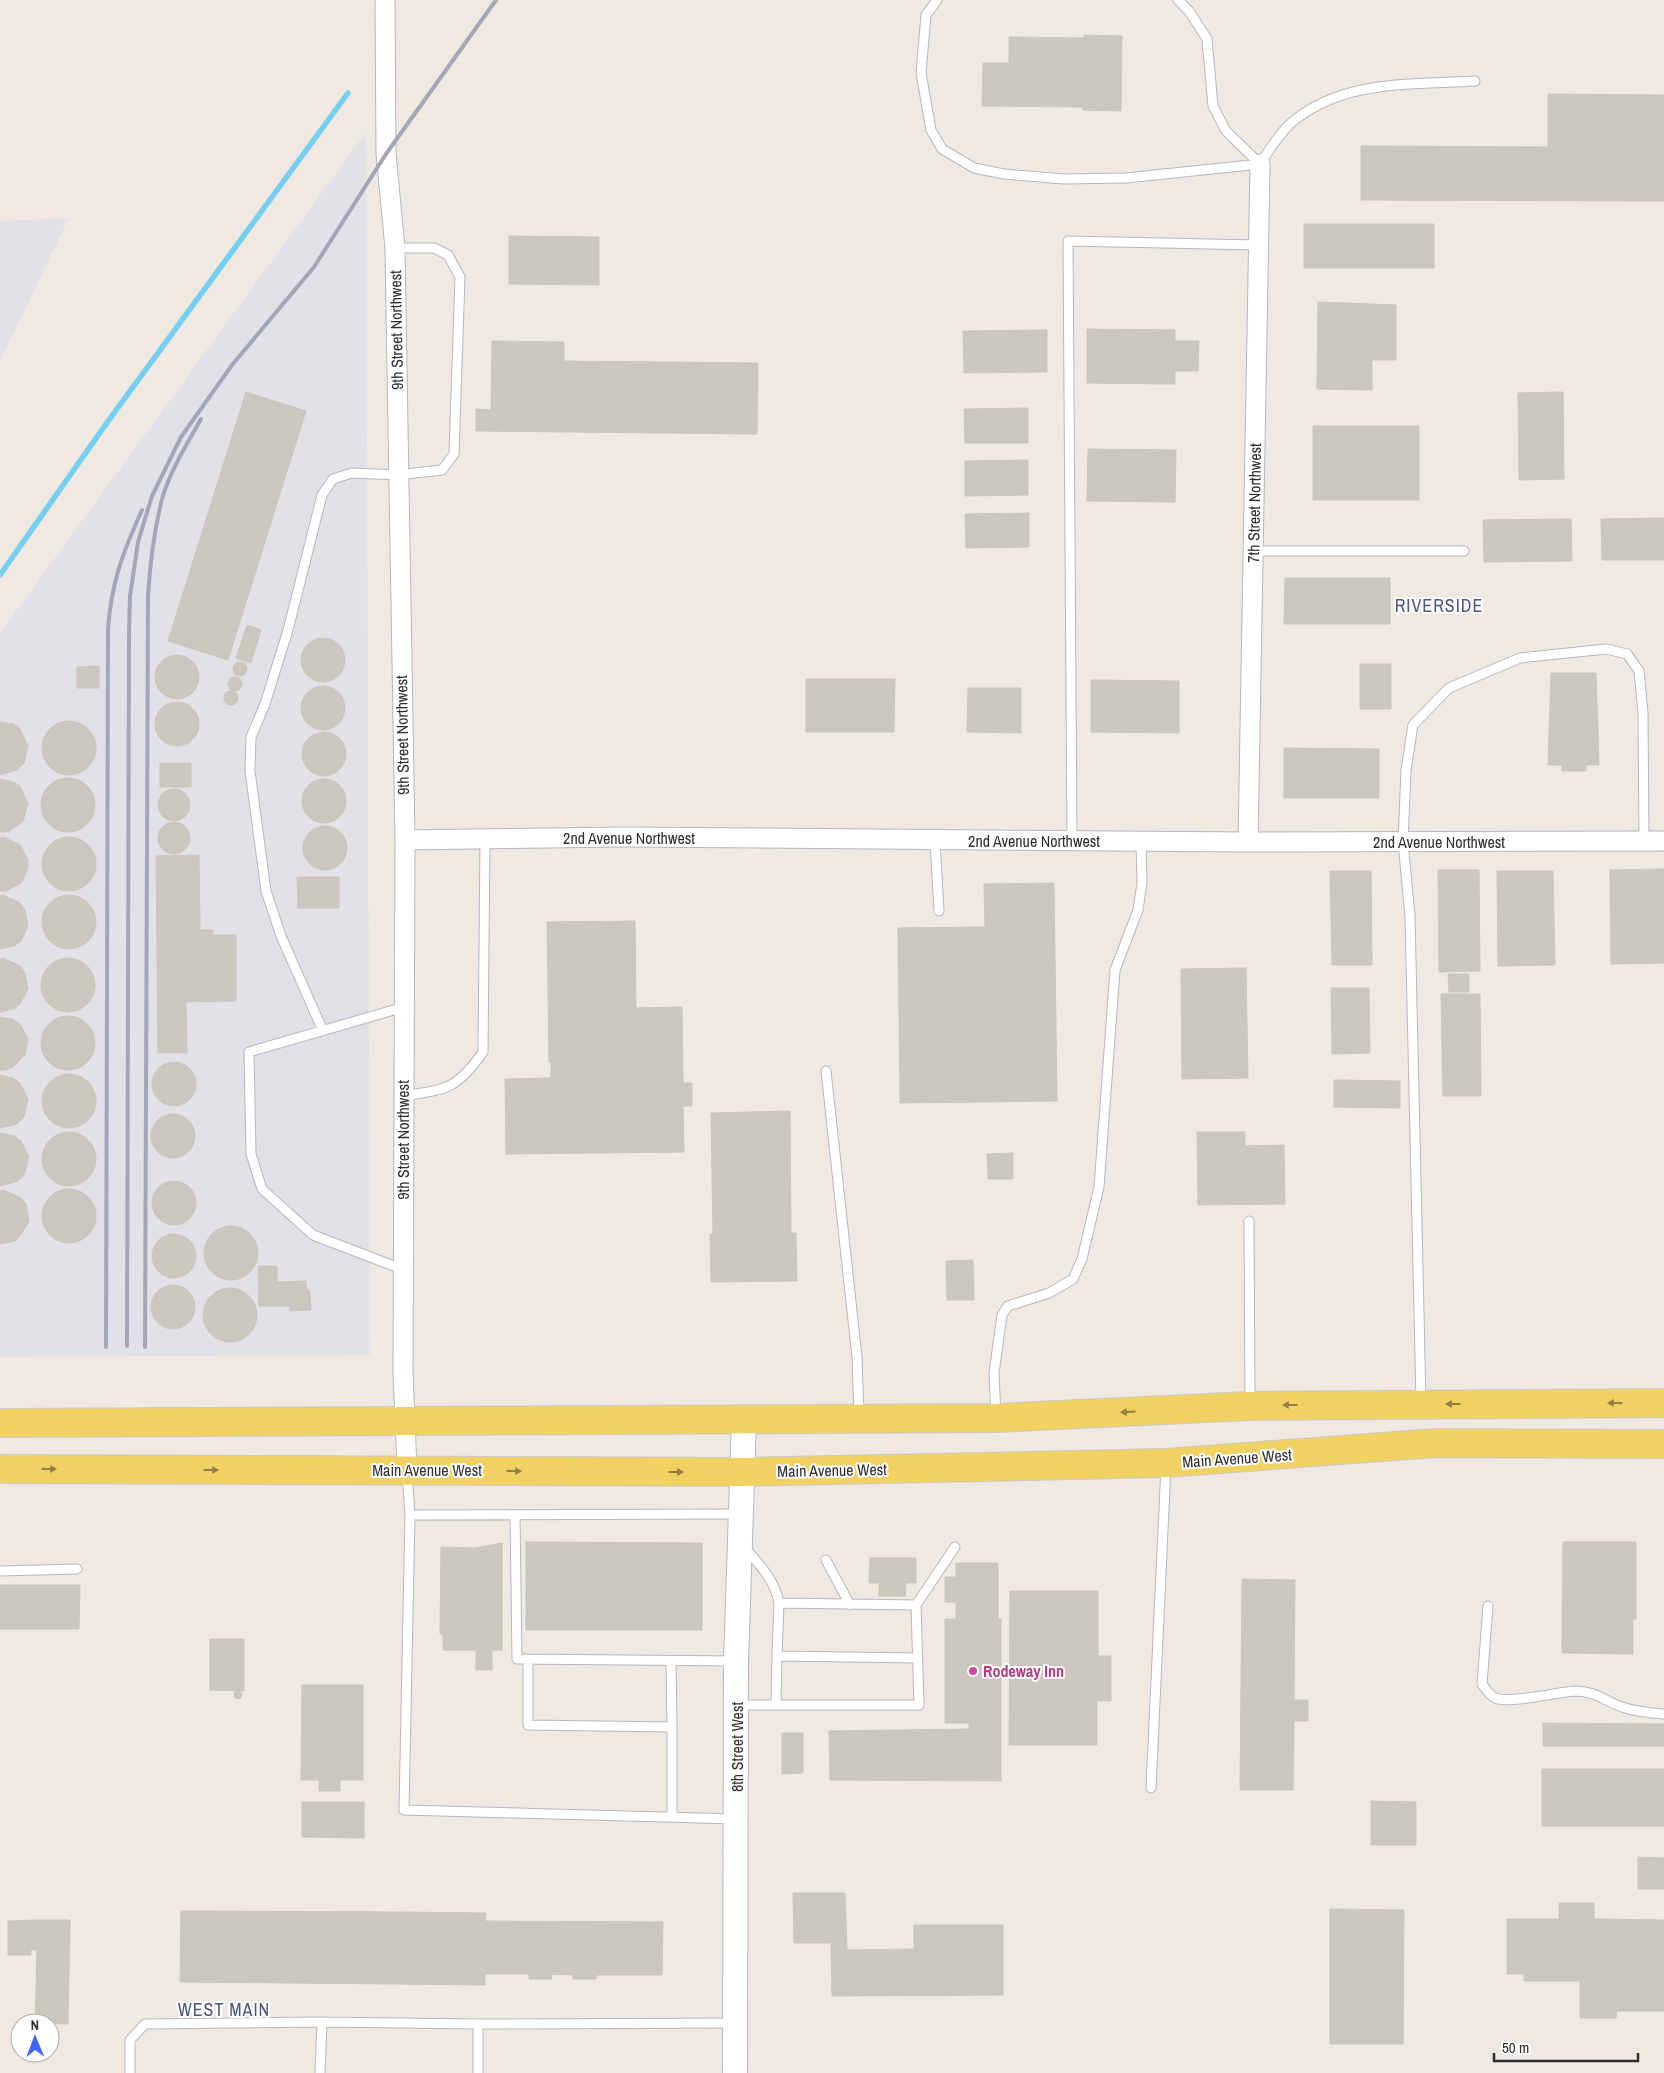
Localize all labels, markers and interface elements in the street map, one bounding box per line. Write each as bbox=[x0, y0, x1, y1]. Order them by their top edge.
street label: 9th Street Northwest bbox=[384, 270, 408, 390]
street label: 7th Street Northwest bbox=[1242, 443, 1266, 563]
district label: RIVERSIDE bbox=[1395, 593, 1483, 618]
street label: 9th Street Northwest bbox=[390, 675, 414, 795]
street label: 2nd Avenue Northwest bbox=[563, 827, 695, 849]
street label: 2nd Avenue Northwest bbox=[968, 830, 1100, 852]
street label: 2nd Avenue Northwest bbox=[1373, 831, 1505, 853]
street label: 9th Street Northwest bbox=[392, 1080, 414, 1200]
one-way arrow bbox=[1607, 1399, 1623, 1407]
one-way arrow bbox=[1445, 1400, 1461, 1408]
one-way arrow bbox=[1282, 1401, 1298, 1409]
one-way arrow bbox=[1120, 1408, 1136, 1416]
street label: Main Avenue West bbox=[1182, 1443, 1293, 1473]
street label: Main Avenue West bbox=[777, 1458, 887, 1482]
street label: Main Avenue West bbox=[372, 1459, 482, 1481]
one-way arrow bbox=[41, 1465, 57, 1473]
one-way arrow bbox=[203, 1466, 219, 1474]
one-way arrow bbox=[506, 1467, 522, 1475]
one-way arrow bbox=[668, 1468, 684, 1476]
place label: Rodeway Inn bbox=[983, 1660, 1064, 1682]
marker: Rodeway Inn bbox=[967, 1665, 979, 1677]
street label: 8th Street West bbox=[726, 1702, 748, 1792]
district label: WEST MAIN bbox=[178, 1997, 270, 2022]
north arrow bbox=[10, 2013, 60, 2063]
text: N bbox=[30, 2016, 39, 2034]
scale bar bbox=[1494, 2030, 1638, 2062]
text: 50 m bbox=[1502, 2037, 1529, 2058]

